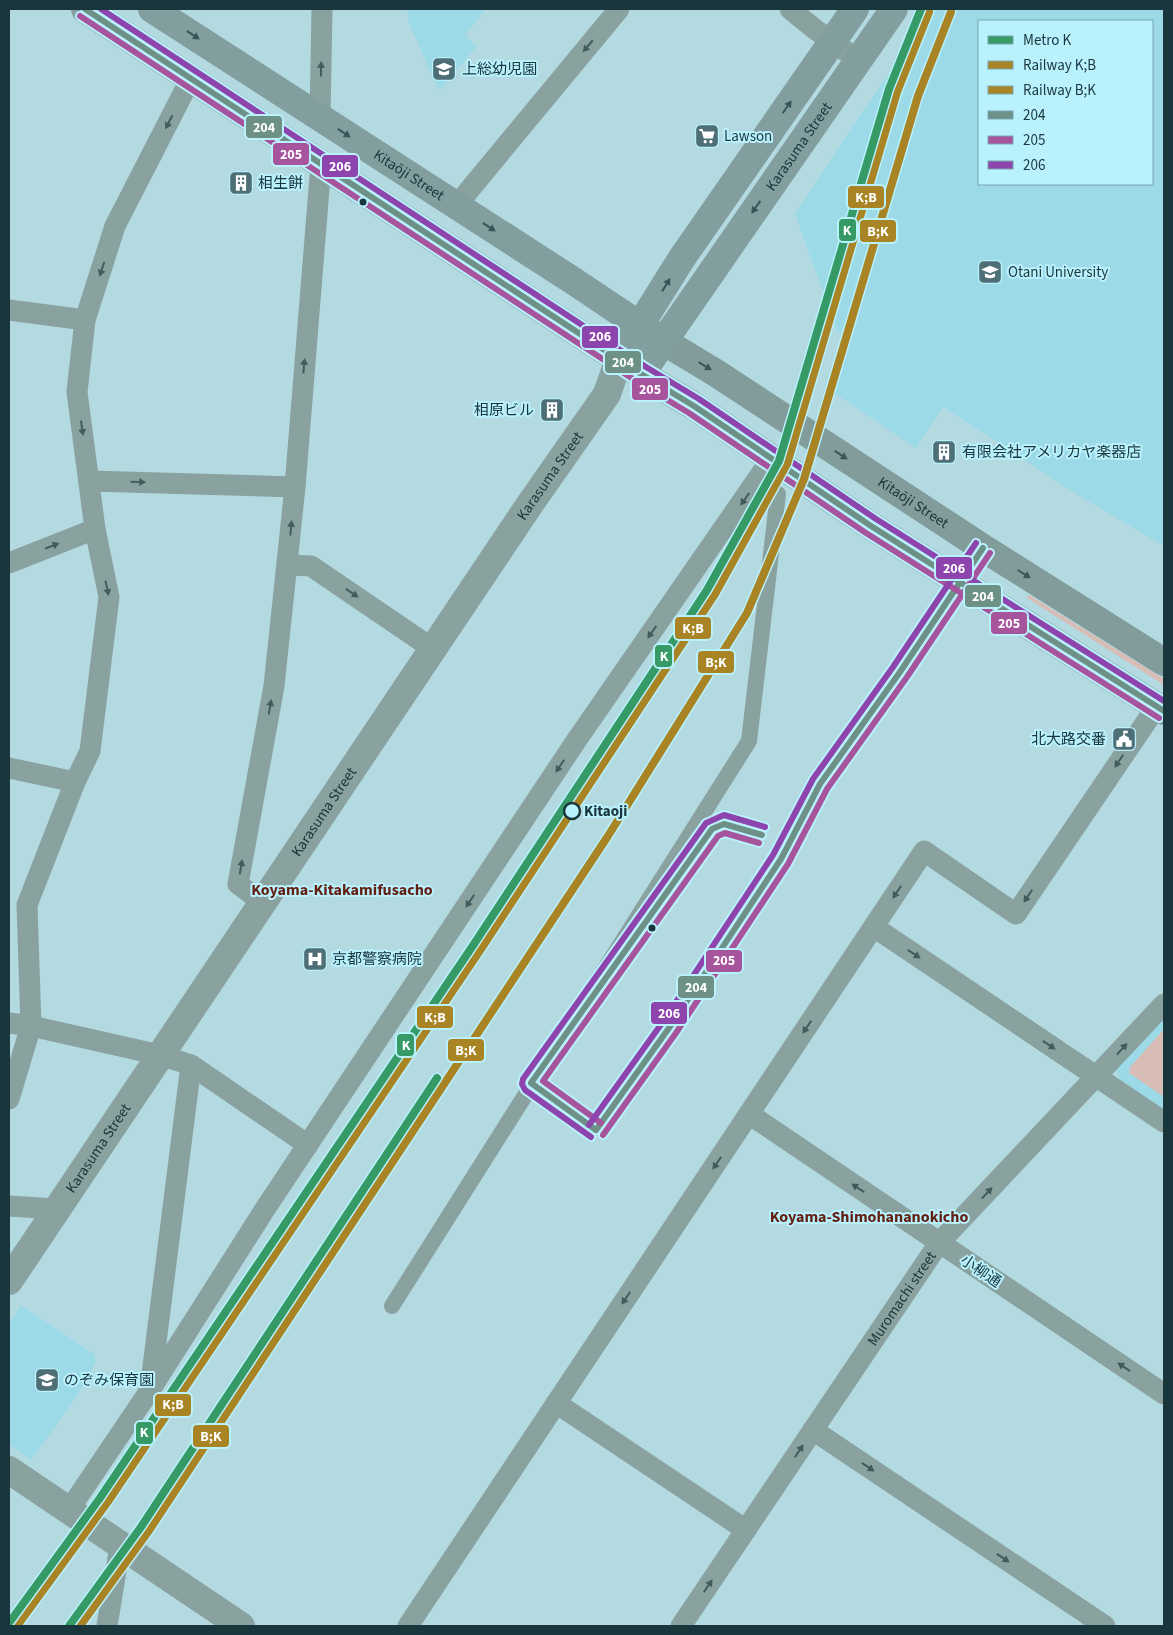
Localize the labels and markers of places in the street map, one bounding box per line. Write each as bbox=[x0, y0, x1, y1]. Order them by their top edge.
school or university icon: 上総幼児園 bbox=[431, 56, 457, 82]
place label: 上総幼児園 bbox=[462, 59, 537, 80]
supermarket icon: Lawson bbox=[694, 123, 720, 149]
place label: Lawson bbox=[724, 126, 772, 147]
building icon: 相生餅 bbox=[228, 170, 254, 196]
place label: 相生餅 bbox=[258, 173, 303, 194]
unlabelled marker bbox=[358, 197, 368, 207]
school or university icon: Otani University bbox=[977, 259, 1003, 285]
place label: Otani University bbox=[1008, 262, 1108, 283]
building icon: 相原ビル bbox=[539, 397, 565, 423]
place label: 相原ビル bbox=[474, 400, 534, 421]
building icon: 有限会社アメリカヤ楽器店 bbox=[931, 439, 957, 465]
place label: 有限会社アメリカヤ楽器店 bbox=[962, 442, 1141, 463]
public building icon: 北大路交番 bbox=[1111, 726, 1137, 752]
place label: 北大路交番 bbox=[1031, 729, 1106, 750]
place label: Kitaoji bbox=[584, 801, 627, 822]
marker: Kitaoji bbox=[563, 802, 581, 820]
unlabelled marker bbox=[647, 923, 657, 933]
hospital icon: 京都警察病院 bbox=[302, 946, 328, 972]
place label: 京都警察病院 bbox=[332, 949, 422, 970]
school or university icon: のぞみ保育園 bbox=[34, 1367, 60, 1393]
place label: のぞみ保育園 bbox=[64, 1370, 154, 1391]

